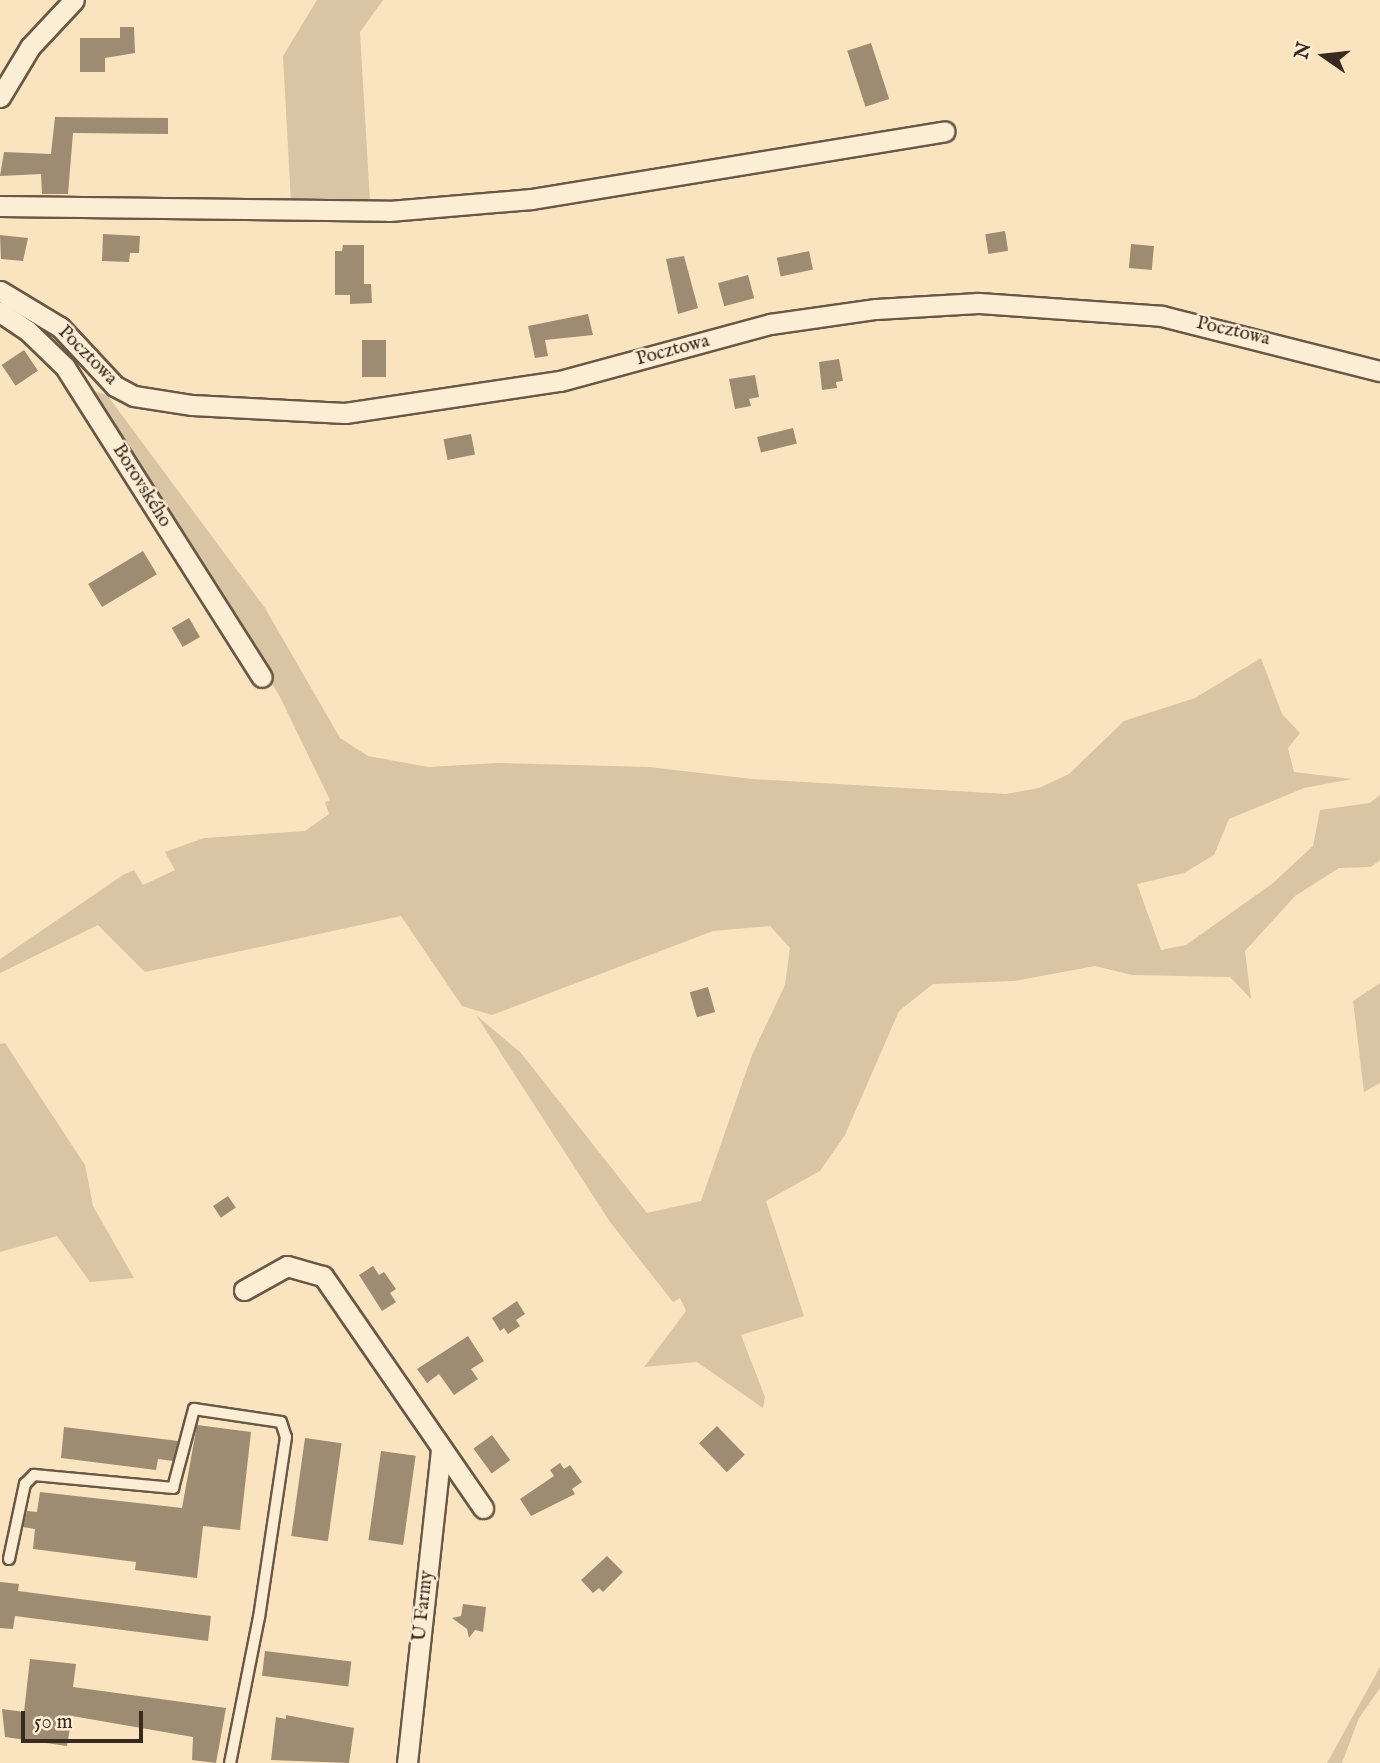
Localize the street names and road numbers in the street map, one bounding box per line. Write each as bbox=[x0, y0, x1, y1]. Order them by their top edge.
street label: Pocztowa bbox=[1194, 312, 1272, 352]
street label: Pocztowa bbox=[52, 321, 122, 391]
street label: Pocztowa bbox=[634, 330, 712, 372]
street label: Borovského bbox=[106, 440, 176, 532]
street label: U Farmy bbox=[409, 1569, 439, 1643]

